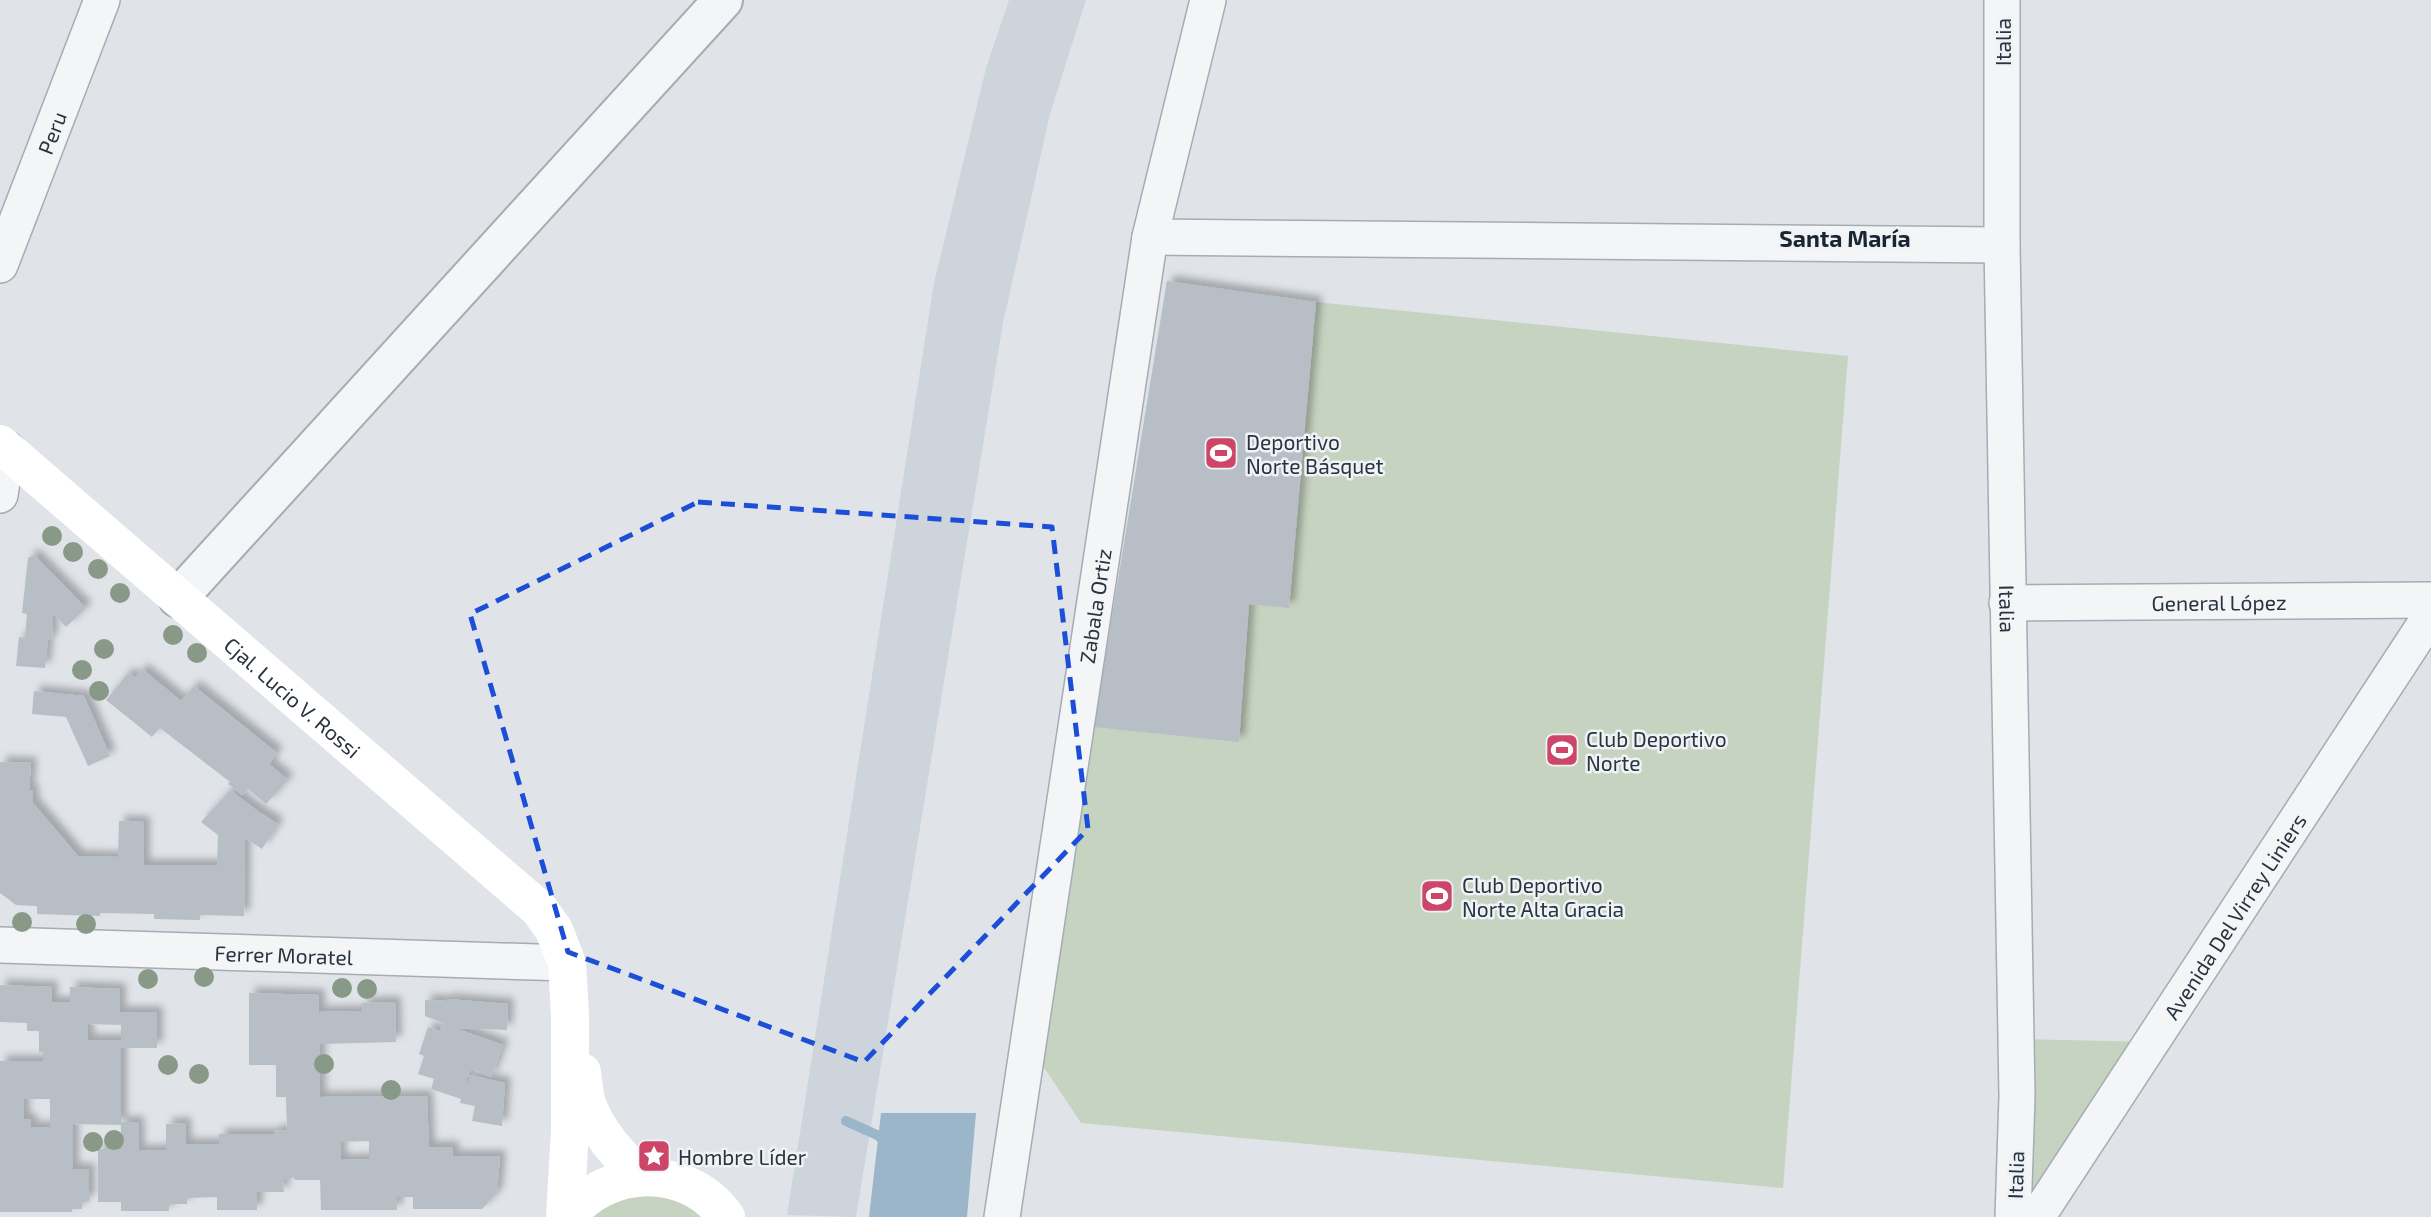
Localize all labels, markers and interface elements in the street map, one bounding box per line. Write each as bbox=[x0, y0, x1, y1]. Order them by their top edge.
street label: Italia bbox=[1990, 18, 2015, 66]
street label: Peru bbox=[31, 107, 71, 157]
district label: Santa María bbox=[1779, 224, 1911, 252]
place label: Deportivo Norte Básquet bbox=[1246, 429, 1384, 478]
sports icon: Deportivo Norte Básquet bbox=[1202, 434, 1240, 472]
street label: Zabala Ortiz bbox=[1073, 547, 1115, 665]
street label: Italia bbox=[1995, 585, 2021, 633]
street label: General López bbox=[2151, 589, 2287, 614]
street label: Cjal. Lucio V. Rossi bbox=[220, 631, 366, 762]
place label: Club Deportivo Norte bbox=[1586, 726, 1727, 775]
sports icon: Club Deportivo Norte bbox=[1543, 731, 1581, 769]
street label: Avenida Del Virrey Liniers bbox=[2158, 808, 2311, 1023]
place label: Club Deportivo Norte Alta Gracia bbox=[1462, 872, 1624, 921]
sports icon: Club Deportivo Norte Alta Gracia bbox=[1418, 877, 1456, 915]
street label: Ferrer Moratel bbox=[214, 939, 354, 969]
place icon: Hombre Líder bbox=[635, 1137, 673, 1175]
place label: Hombre Líder bbox=[678, 1144, 807, 1169]
street label: Italia bbox=[2002, 1151, 2028, 1199]

